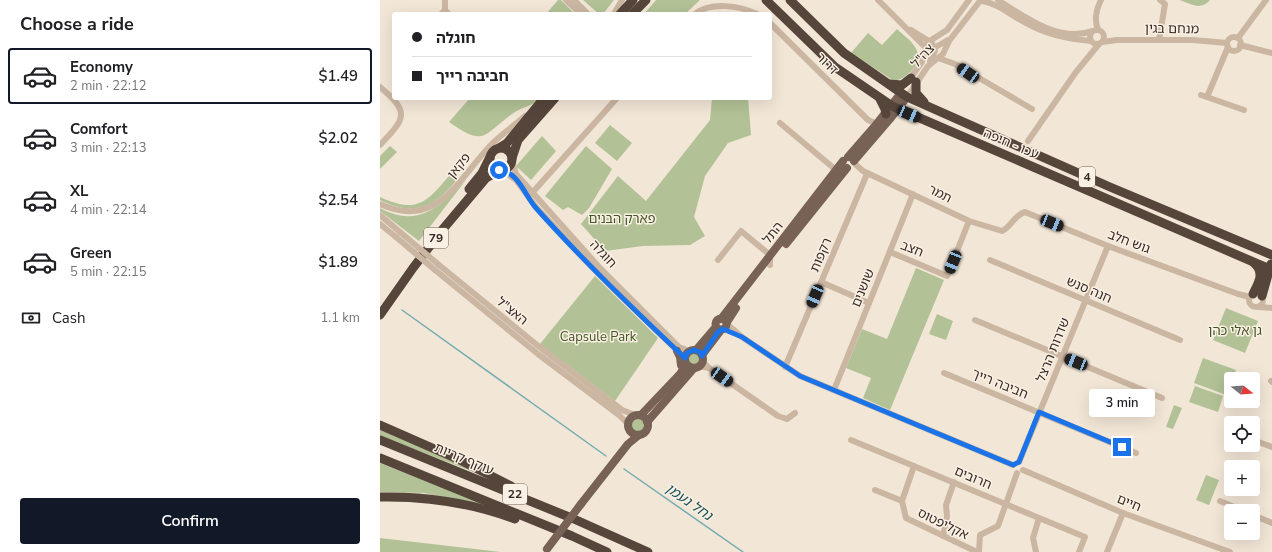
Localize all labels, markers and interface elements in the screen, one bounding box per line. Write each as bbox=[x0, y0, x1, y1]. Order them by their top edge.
text: Choose a ride bbox=[20, 12, 134, 36]
street label: מנחם בגין bbox=[1145, 20, 1200, 38]
text: חוגלה bbox=[436, 28, 476, 48]
street label: צה"ל bbox=[907, 40, 939, 72]
street label: דרור bbox=[812, 49, 842, 79]
text: Economy bbox=[70, 57, 133, 77]
icon: car bbox=[22, 58, 58, 94]
car bbox=[955, 61, 981, 85]
text: $1.49 bbox=[318, 66, 358, 86]
text: חביבה רייך bbox=[436, 66, 509, 86]
text: 2 min · 22:12 bbox=[70, 77, 146, 95]
car bbox=[896, 104, 922, 124]
text: Comfort bbox=[70, 119, 127, 139]
icon: car bbox=[22, 120, 58, 156]
street label: עכו - חיפה bbox=[981, 124, 1042, 164]
text: $2.02 bbox=[318, 128, 358, 148]
text: 3 min · 22:13 bbox=[70, 139, 146, 157]
street label: פקאן bbox=[443, 149, 475, 183]
route start bbox=[490, 161, 508, 179]
road number: 4 bbox=[1079, 167, 1095, 187]
text: XL bbox=[70, 181, 89, 201]
street label: תמר bbox=[925, 181, 955, 207]
icon: car bbox=[22, 182, 58, 218]
text: $2.54 bbox=[318, 190, 358, 210]
text: 4 min · 22:14 bbox=[70, 201, 146, 219]
park label: פארק הבנים bbox=[589, 210, 656, 228]
car bbox=[1039, 213, 1065, 233]
street label: התל bbox=[759, 218, 787, 248]
street label: גוש חלב bbox=[1105, 226, 1153, 258]
road number: 79 bbox=[424, 228, 448, 248]
street label: רקפות bbox=[806, 235, 836, 275]
street label: חוגלה bbox=[585, 236, 621, 272]
street label: חצב bbox=[898, 236, 926, 262]
text: Green bbox=[70, 243, 112, 263]
icon: car bbox=[22, 244, 58, 280]
car bbox=[943, 249, 963, 275]
text: $1.89 bbox=[318, 252, 358, 272]
text: 5 min · 22:15 bbox=[70, 263, 146, 281]
street label: שושנים bbox=[847, 266, 879, 310]
street label: חנה סנש bbox=[1063, 272, 1115, 308]
car bbox=[805, 283, 825, 309]
street label: האצ"ל bbox=[493, 293, 531, 329]
icon: cash bbox=[20, 307, 42, 329]
text: Cash bbox=[52, 308, 86, 328]
text: 1.1 km bbox=[320, 309, 360, 327]
street label: שדרות הרצל bbox=[1032, 315, 1074, 385]
park label: גן אלי כהן bbox=[1208, 322, 1262, 340]
park label: Capsule Park bbox=[560, 328, 637, 346]
car bbox=[1063, 352, 1089, 372]
car bbox=[709, 365, 735, 389]
street label: חביבה רייך bbox=[969, 365, 1031, 403]
north arrow bbox=[1224, 372, 1260, 408]
map controls bbox=[1224, 372, 1260, 540]
callout: 3 min bbox=[1089, 389, 1155, 417]
text: 3 min bbox=[1105, 394, 1139, 412]
button: locate bbox=[1224, 416, 1260, 452]
street label: עוקף קריות bbox=[432, 438, 497, 480]
route end bbox=[1113, 438, 1131, 456]
button: + bbox=[1224, 460, 1260, 496]
street label: חרובים bbox=[952, 462, 994, 494]
water label: נחל נעמן bbox=[662, 479, 718, 526]
road number: 22 bbox=[503, 484, 527, 504]
street label: חיים bbox=[1114, 490, 1144, 516]
button: Confirm bbox=[20, 498, 360, 544]
street label: אקליפטוס bbox=[914, 504, 972, 544]
button: − bbox=[1224, 504, 1260, 540]

